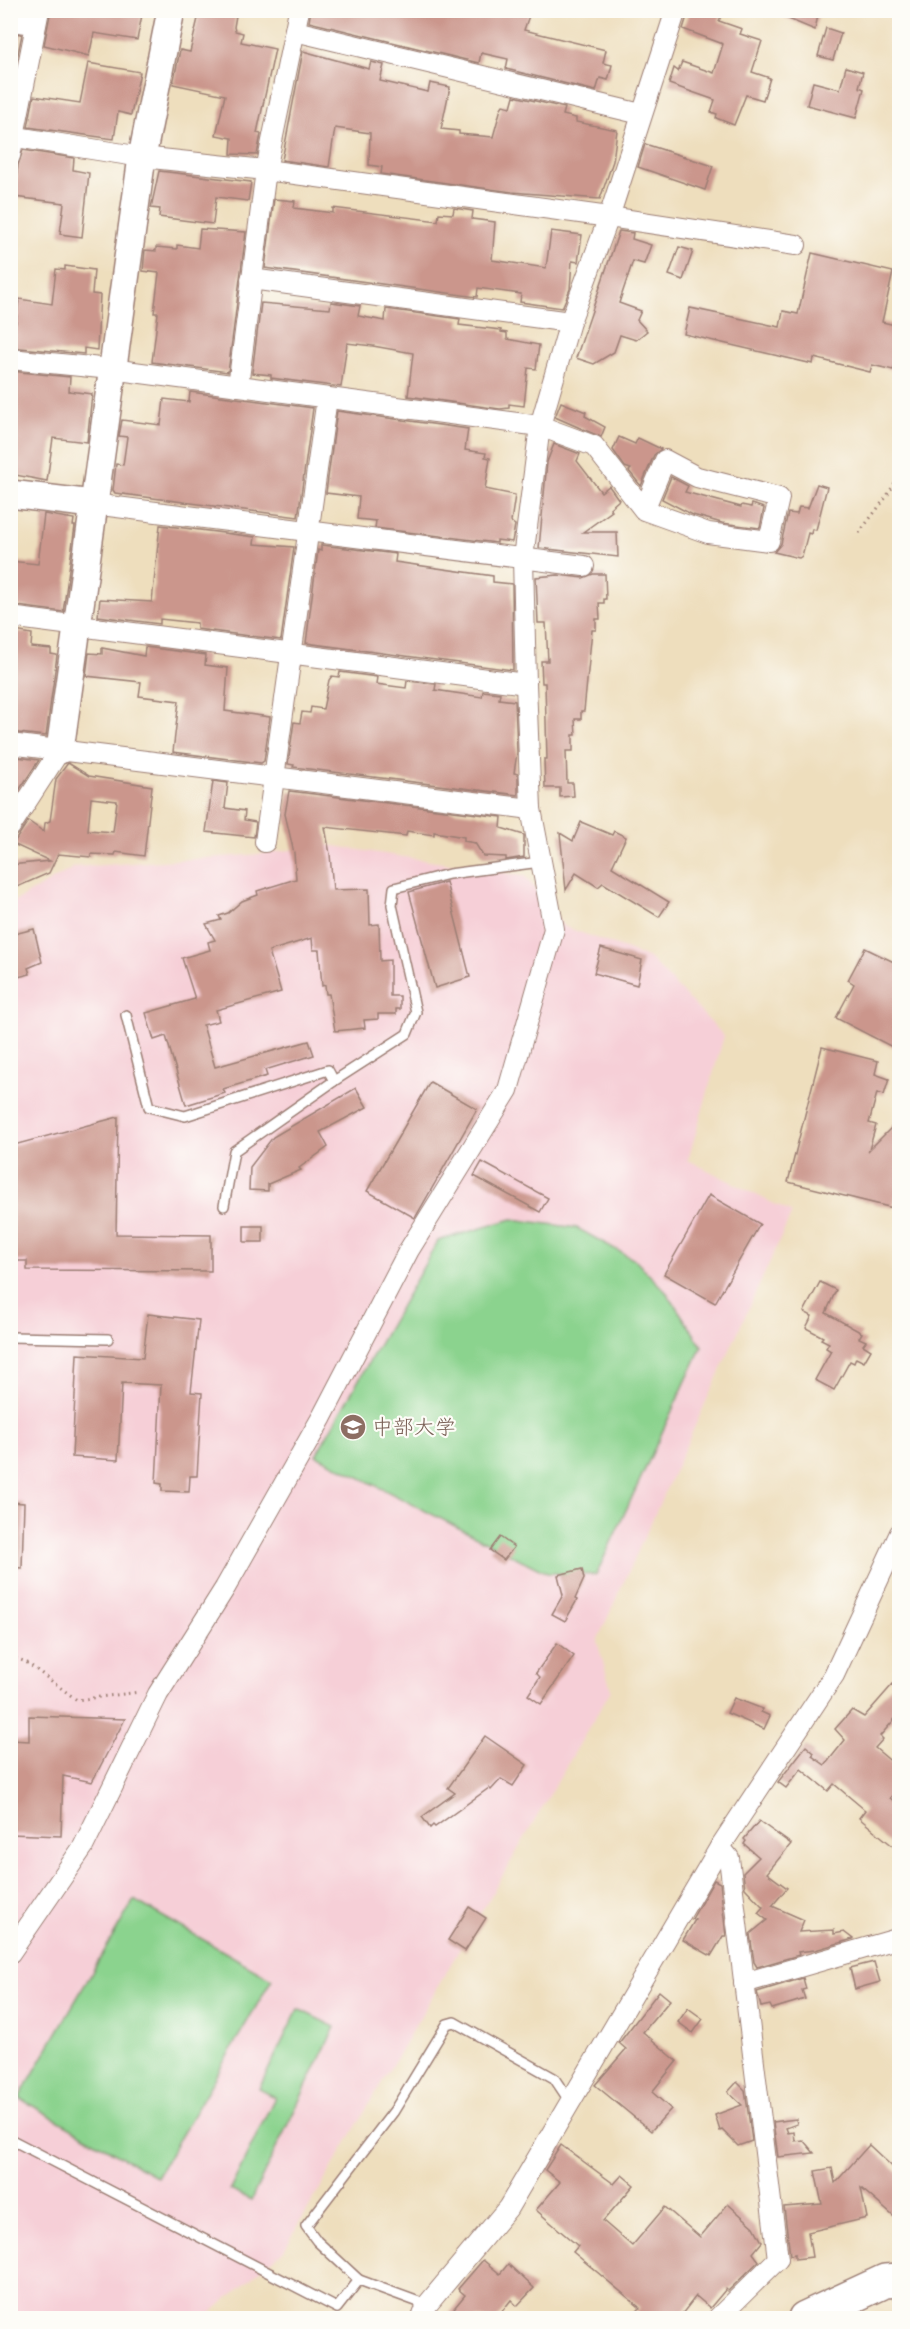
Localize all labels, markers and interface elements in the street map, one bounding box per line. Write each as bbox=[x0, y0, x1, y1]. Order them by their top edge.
school or university icon: 中部大学 bbox=[338, 1412, 368, 1442]
place label: 中部大学 bbox=[372, 1412, 456, 1445]

